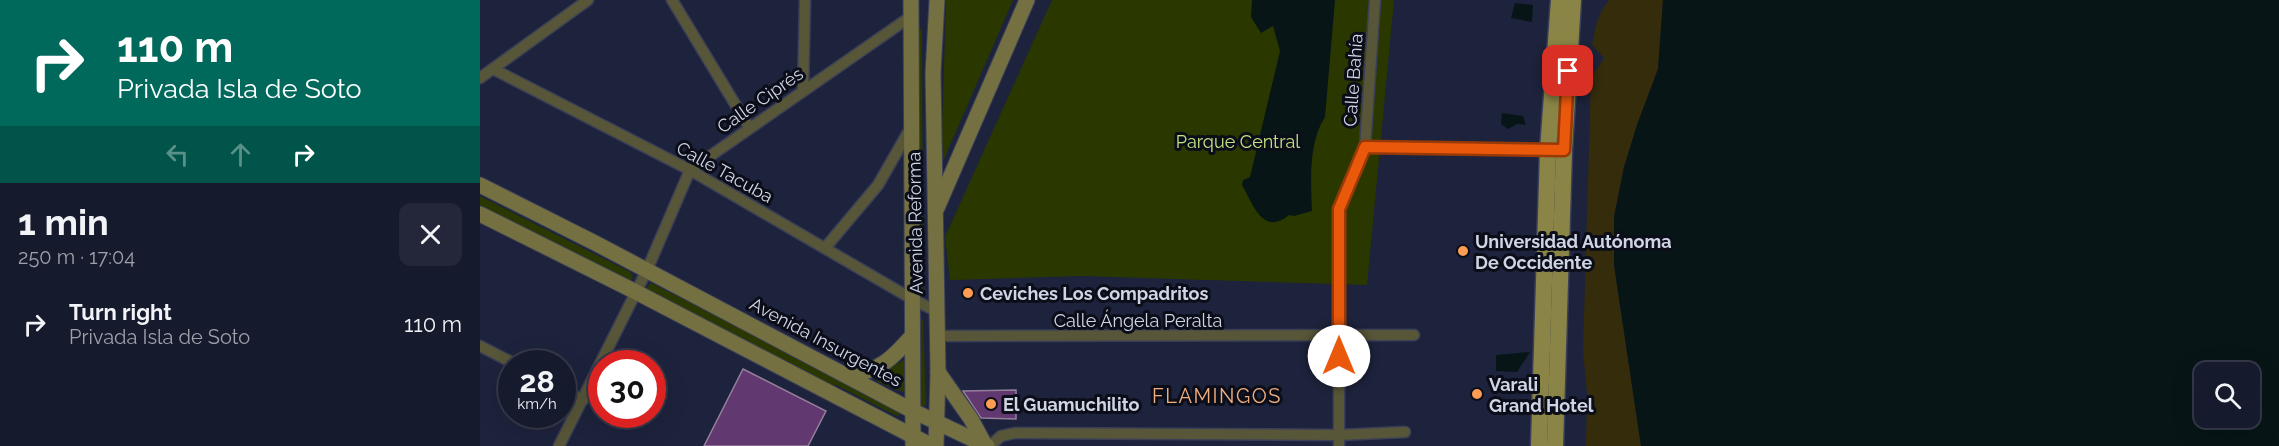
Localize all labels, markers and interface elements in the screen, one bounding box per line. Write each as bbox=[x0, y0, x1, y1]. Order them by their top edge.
text: 110 m bbox=[117, 23, 233, 72]
icon: right bbox=[18, 24, 96, 102]
street label: Calle Bahía bbox=[1339, 33, 1367, 127]
pin bbox=[1542, 45, 1593, 96]
icon: arrive bbox=[1551, 54, 1584, 87]
street label: Calle Ciprés bbox=[713, 63, 807, 137]
text: Privada Isla de Soto bbox=[117, 73, 362, 104]
park label: Parque Central bbox=[1176, 131, 1300, 152]
street label: Calle Tacuba bbox=[673, 137, 777, 207]
icon: left bbox=[161, 138, 194, 171]
icon: ahead bbox=[224, 138, 257, 171]
icon: right bbox=[287, 138, 320, 171]
street label: Avenida Reforma bbox=[903, 152, 927, 294]
text: 1 min bbox=[18, 201, 109, 243]
button: close bbox=[399, 203, 462, 266]
place label: Universidad Autónoma De Occidente bbox=[1475, 231, 1672, 273]
marker: Universidad Autónoma De Occidente bbox=[1456, 244, 1470, 258]
text: 250 m · 17:04 bbox=[18, 245, 135, 269]
place label: Ceviches Los Compadritos bbox=[980, 283, 1208, 304]
marker: Ceviches Los Compadritos bbox=[961, 286, 975, 300]
street label: Avenida Insurgentes bbox=[746, 293, 906, 391]
text: Turn right bbox=[69, 299, 172, 325]
icon: right bbox=[18, 308, 51, 341]
street label: Calle Ángela Peralta bbox=[1054, 309, 1222, 331]
text: 110 m bbox=[404, 311, 462, 337]
position arrow bbox=[1307, 324, 1371, 388]
text: Privada Isla de Soto bbox=[69, 325, 250, 349]
speed limit sign: 30 bbox=[588, 350, 666, 428]
map controls bbox=[2194, 362, 2260, 428]
button: search bbox=[2194, 362, 2260, 428]
text: 28 bbox=[519, 364, 555, 399]
place label: Varali Grand Hotel bbox=[1489, 374, 1594, 416]
district label: FLAMINGOS bbox=[1152, 384, 1282, 408]
marker: Varali Grand Hotel bbox=[1470, 387, 1484, 401]
place label: El Guamuchilito bbox=[1003, 394, 1139, 415]
text: km/h bbox=[517, 395, 557, 413]
marker: El Guamuchilito bbox=[984, 397, 998, 411]

